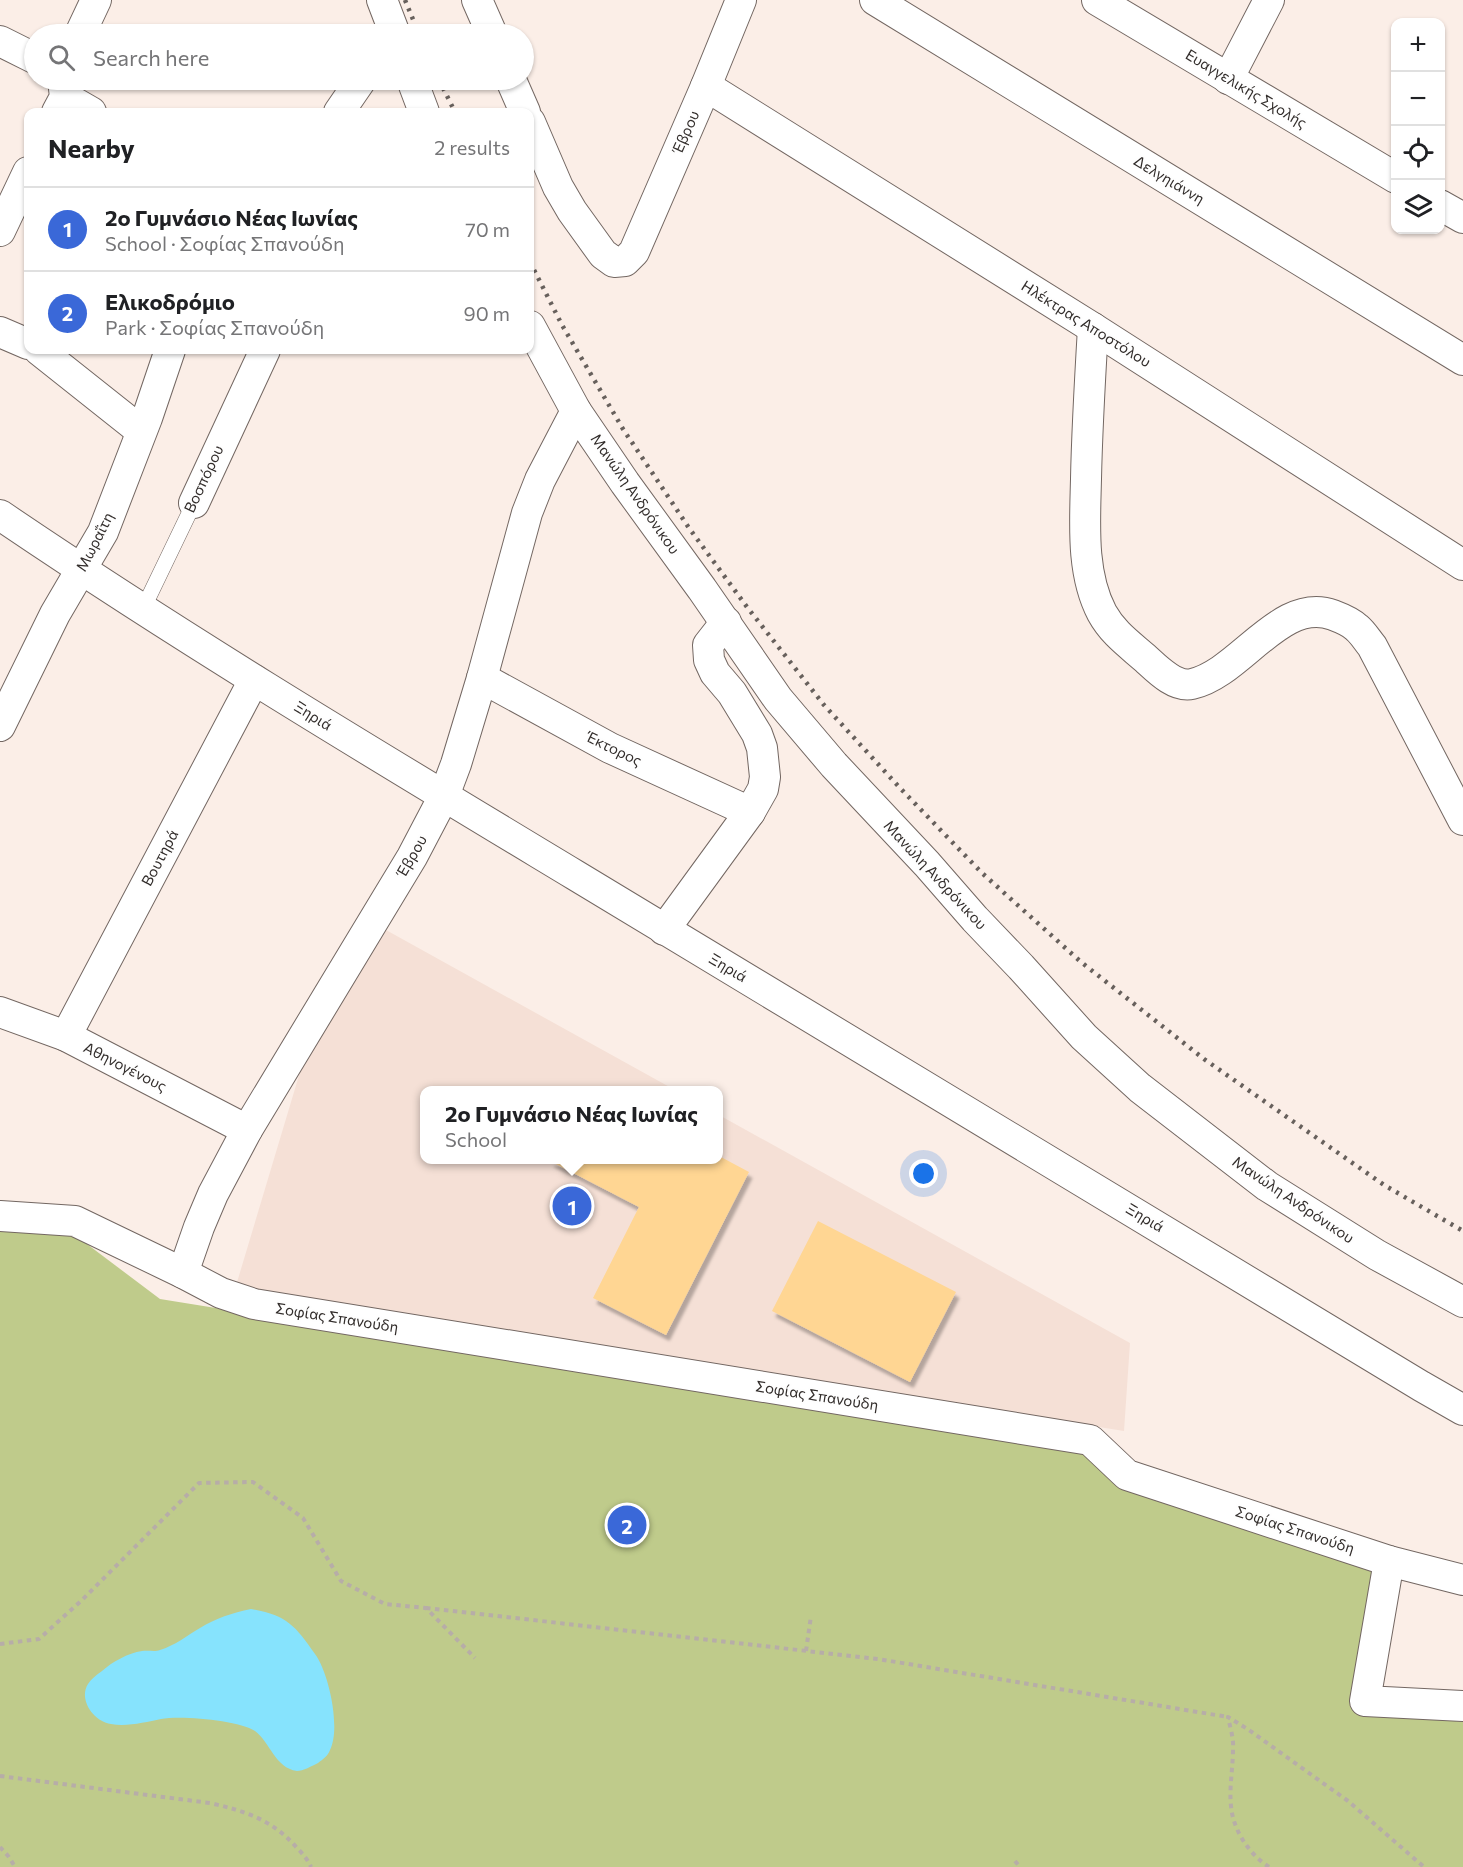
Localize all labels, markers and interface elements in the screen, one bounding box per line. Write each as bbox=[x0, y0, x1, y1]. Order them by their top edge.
map controls bbox=[1391, 18, 1445, 234]
button: + bbox=[1391, 18, 1445, 72]
search box bbox=[24, 24, 534, 90]
icon: search bbox=[45, 41, 78, 74]
text: Search here bbox=[93, 44, 209, 71]
street label: Ευαγγελικής Σχολής bbox=[1183, 45, 1310, 131]
button: − bbox=[1391, 72, 1445, 126]
street label: Έβρου bbox=[667, 107, 702, 158]
button: locate bbox=[1391, 126, 1445, 180]
text: Nearby bbox=[48, 132, 135, 163]
text: 2 results bbox=[434, 135, 510, 159]
street label: Δελγηιάννη bbox=[1131, 151, 1208, 207]
button: layers bbox=[1391, 180, 1445, 234]
text: 2ο Γυμνάσιο Νέας Ιωνίας bbox=[105, 204, 358, 231]
text: 1 bbox=[63, 217, 72, 241]
text: 70 m bbox=[465, 217, 510, 241]
text: School · Σοφίας Σπανούδη bbox=[105, 231, 344, 255]
street label: Ηλέκτρας Αποστόλου bbox=[1019, 276, 1155, 370]
text: Ελικοδρόμιο bbox=[105, 288, 235, 315]
text: 2 bbox=[62, 301, 73, 325]
text: 90 m bbox=[464, 301, 510, 325]
text: Park · Σοφίας Σπανούδη bbox=[105, 315, 324, 339]
street label: Μανώλη Ανδρόνικου bbox=[588, 430, 684, 557]
street label: Βοσπόρου bbox=[180, 442, 227, 515]
street label: Μωραΐτη bbox=[72, 509, 117, 574]
street label: Ξηριά bbox=[291, 697, 336, 734]
street label: Έκτορος bbox=[582, 726, 645, 769]
street label: Μανώλη Ανδρόνικου bbox=[880, 816, 991, 933]
street label: Βουτηρά bbox=[137, 826, 181, 889]
street label: Έβρου bbox=[391, 832, 430, 881]
street label: Ξηριά bbox=[706, 949, 751, 985]
street label: Αθηνογένους bbox=[81, 1038, 170, 1095]
popup bbox=[420, 1086, 723, 1164]
text: 2ο Γυμνάσιο Νέας Ιωνίας bbox=[445, 1100, 698, 1127]
text: School bbox=[445, 1127, 507, 1151]
street label: Μανώλη Ανδρόνικου bbox=[1229, 1152, 1358, 1247]
your location bbox=[909, 1159, 938, 1188]
pin: 1 bbox=[552, 1184, 592, 1228]
street label: Ξηριά bbox=[1123, 1199, 1168, 1235]
street label: Σοφίας Σπανούδη bbox=[275, 1298, 400, 1336]
street label: Σοφίας Σπανούδη bbox=[755, 1376, 880, 1414]
street label: Σοφίας Σπανούδη bbox=[1234, 1501, 1357, 1557]
pin: 2 bbox=[608, 1502, 646, 1547]

